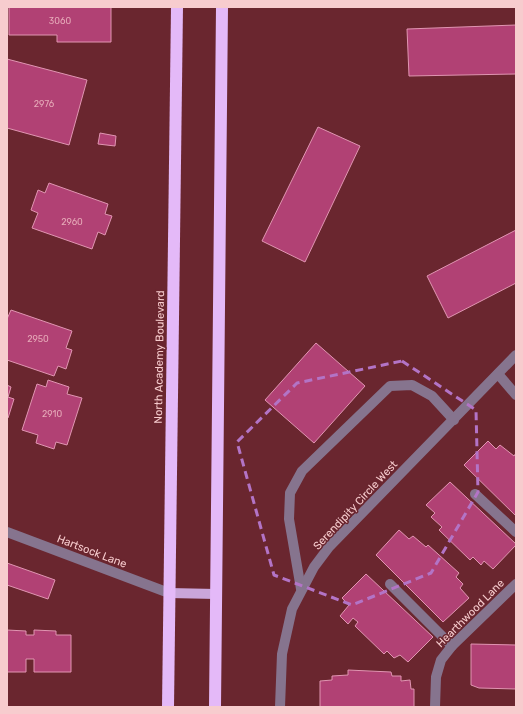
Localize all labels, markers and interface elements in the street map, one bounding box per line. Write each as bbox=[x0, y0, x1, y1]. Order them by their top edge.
house number: 3060 bbox=[49, 16, 71, 26]
house number: 2976 bbox=[34, 99, 55, 109]
house number: 2960 bbox=[61, 217, 83, 227]
street label: North Academy Boulevard bbox=[152, 290, 167, 424]
house number: 2950 bbox=[27, 334, 49, 344]
house number: 2910 bbox=[42, 409, 62, 419]
street label: Serendipity Circle West bbox=[311, 458, 401, 553]
street label: Hartsock Lane bbox=[55, 532, 129, 571]
street label: Hearthwood Lane bbox=[434, 577, 507, 650]

